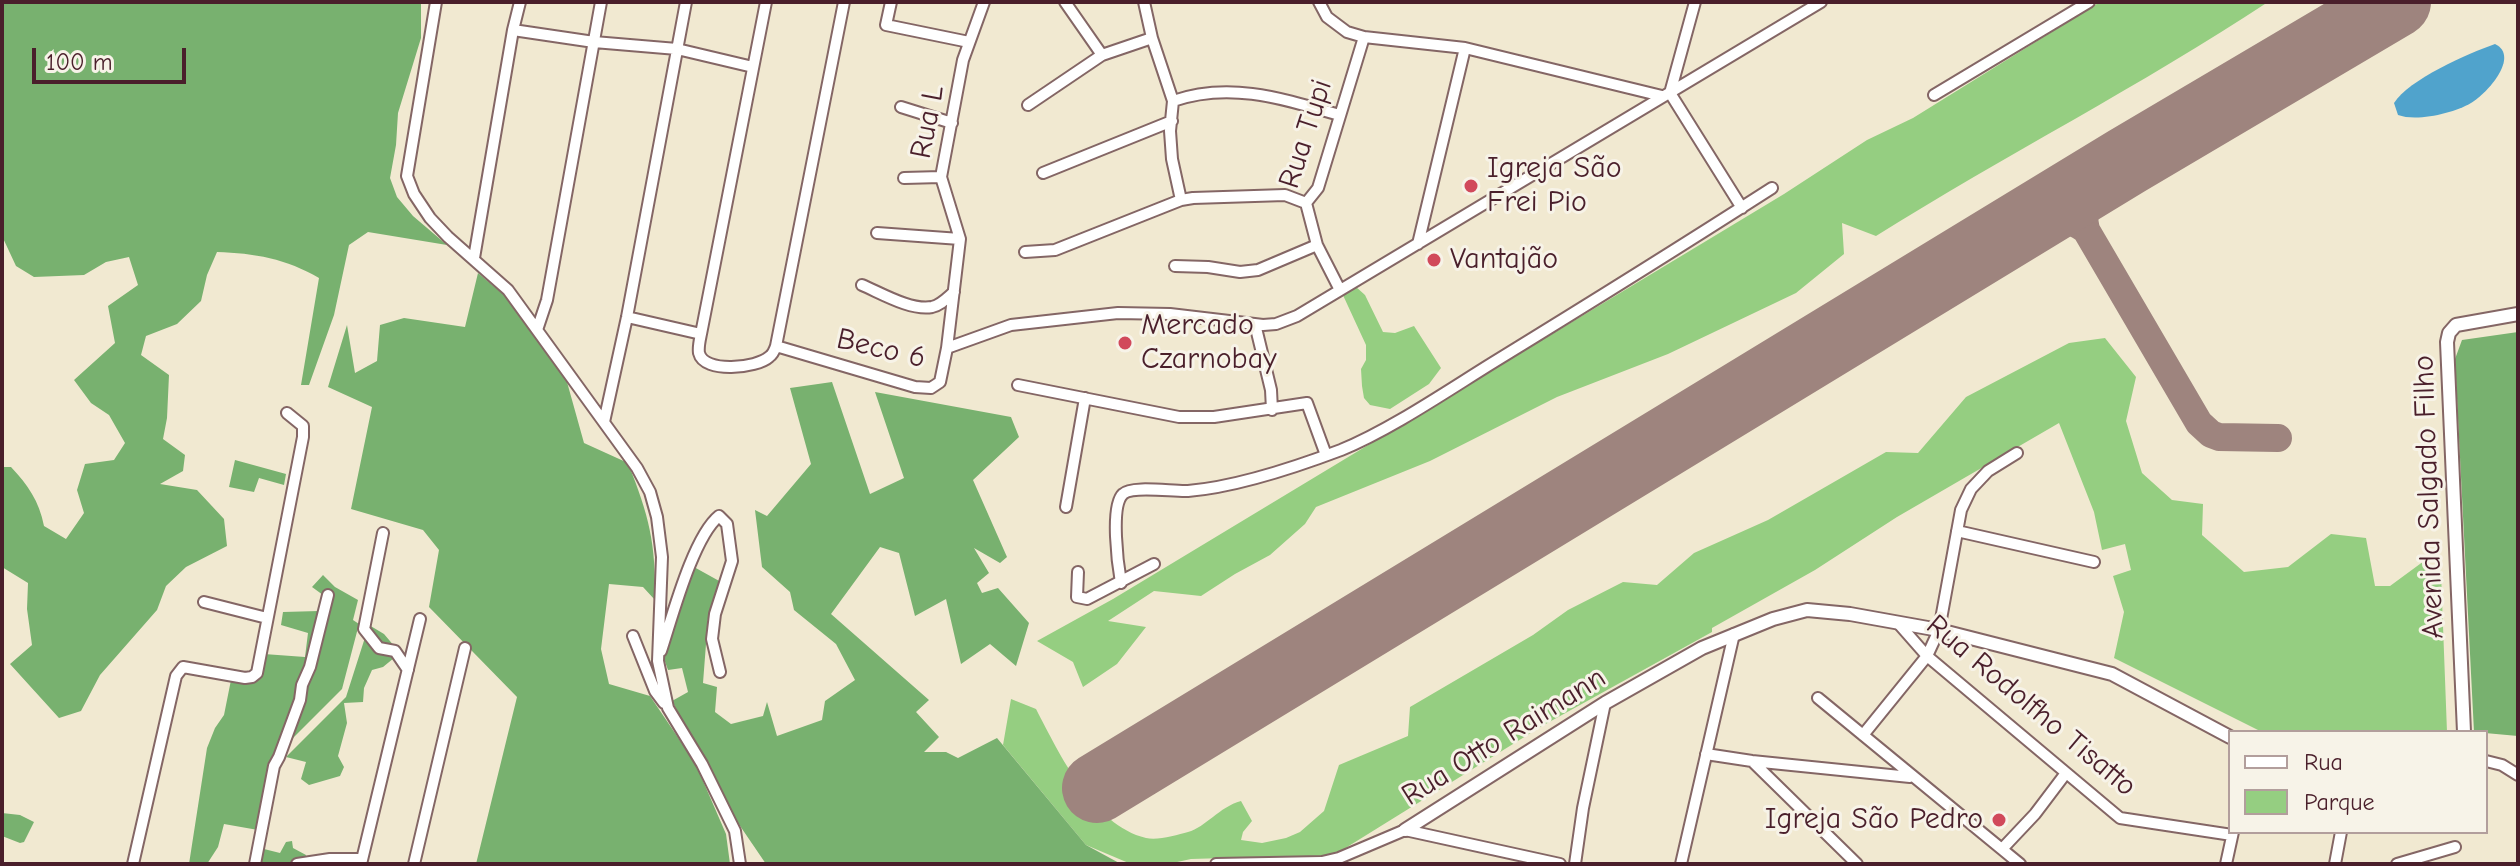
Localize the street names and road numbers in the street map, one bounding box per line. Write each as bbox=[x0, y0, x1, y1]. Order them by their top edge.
street label: Rua Tupi bbox=[1272, 75, 1340, 193]
street label: Rua L bbox=[903, 82, 953, 162]
street label: Beco 6 bbox=[833, 321, 929, 377]
street label: Avenida Salgado Filho bbox=[2406, 355, 2452, 639]
street label: Rua Rodolfho Tisatto bbox=[1919, 608, 2143, 804]
street label: Rua Otto Raimann bbox=[1395, 660, 1613, 814]

